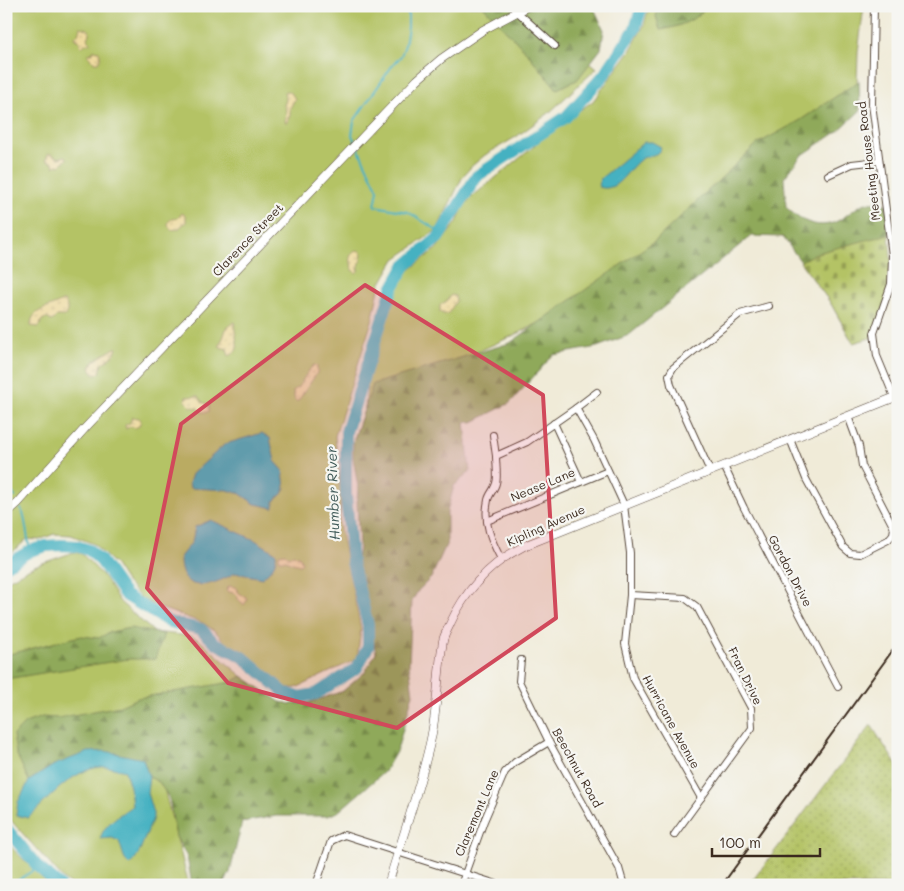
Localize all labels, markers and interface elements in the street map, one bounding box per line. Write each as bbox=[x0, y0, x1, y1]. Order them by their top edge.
street label: Meeting House Road bbox=[853, 100, 883, 222]
street label: Clarence Street bbox=[208, 199, 286, 279]
water label: Humber River bbox=[321, 446, 344, 540]
street label: Nease Lane bbox=[508, 463, 577, 505]
street label: Kipling Avenue bbox=[504, 501, 587, 549]
street label: Gordon Drive bbox=[765, 532, 816, 609]
street label: Fran Drive bbox=[725, 644, 767, 707]
street label: Hurricane Avenue bbox=[639, 672, 704, 771]
street label: Beechnut Road bbox=[549, 725, 606, 810]
street label: Claremont Lane bbox=[451, 767, 502, 858]
scale bar bbox=[712, 826, 819, 858]
text: 100 m bbox=[719, 832, 761, 852]

